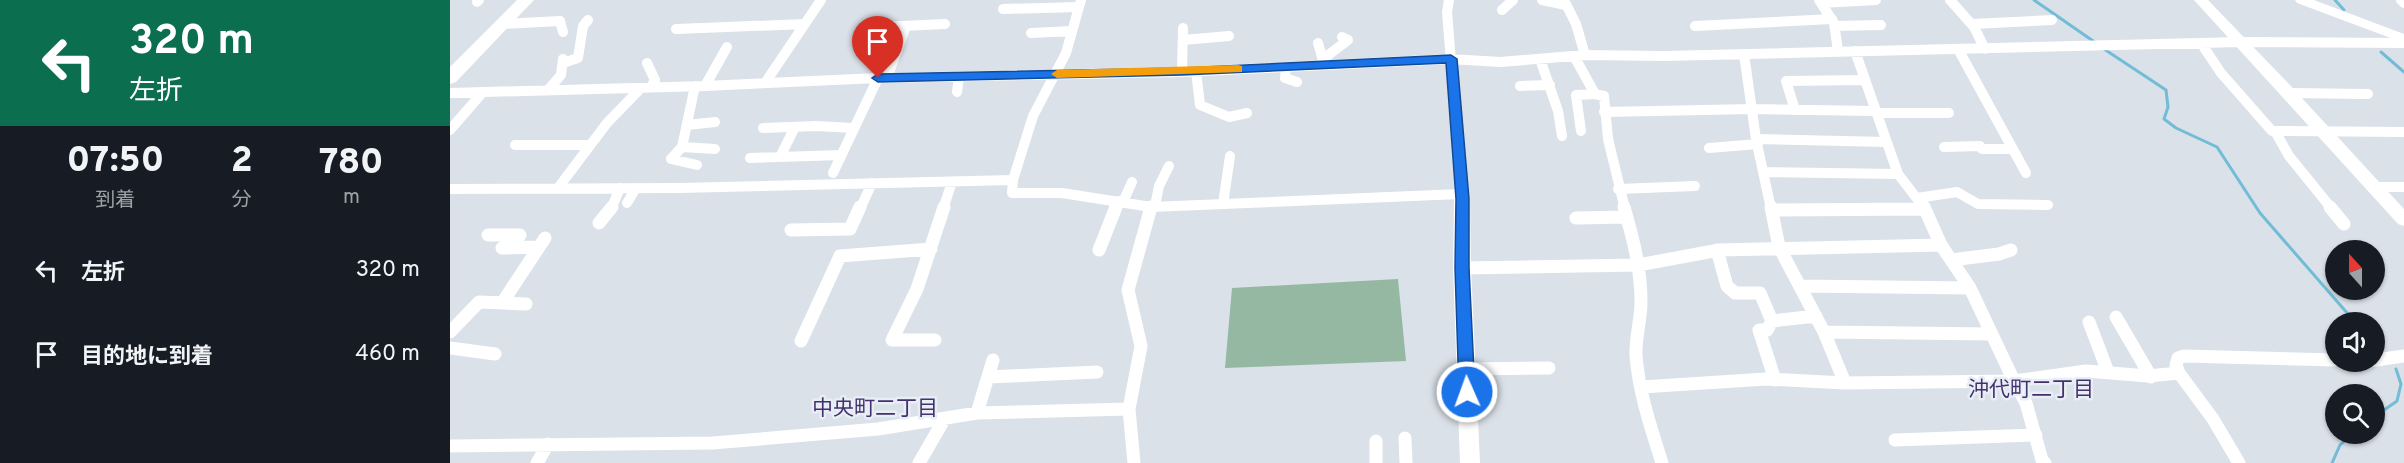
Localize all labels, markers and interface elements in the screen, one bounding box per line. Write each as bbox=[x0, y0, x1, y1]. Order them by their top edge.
text: 320 m bbox=[129, 16, 254, 69]
pin bbox=[852, 16, 903, 78]
icon: left bbox=[30, 24, 108, 102]
icon: arrive bbox=[861, 25, 894, 58]
text: 左折 bbox=[129, 75, 183, 109]
text: 07:50 bbox=[66, 139, 164, 185]
text: 2 bbox=[231, 139, 253, 185]
text: 780 bbox=[319, 141, 384, 187]
text: m bbox=[343, 185, 360, 211]
text: 到着 bbox=[95, 188, 135, 214]
text: 分 bbox=[232, 188, 252, 214]
north arrow bbox=[2325, 240, 2385, 300]
map controls bbox=[2325, 240, 2385, 444]
icon: left bbox=[30, 254, 63, 287]
text: 320 m bbox=[356, 257, 420, 284]
text: 左折 bbox=[81, 260, 125, 287]
button: sound bbox=[2325, 312, 2385, 372]
icon: arrive bbox=[30, 338, 63, 371]
text: 460 m bbox=[355, 341, 420, 368]
text: 目的地に到着 bbox=[81, 344, 213, 371]
position arrow bbox=[1435, 360, 1499, 424]
district label: 沖代町二丁目 bbox=[1968, 377, 2094, 404]
button: search bbox=[2325, 384, 2385, 444]
district label: 中央町二丁目 bbox=[812, 396, 938, 423]

